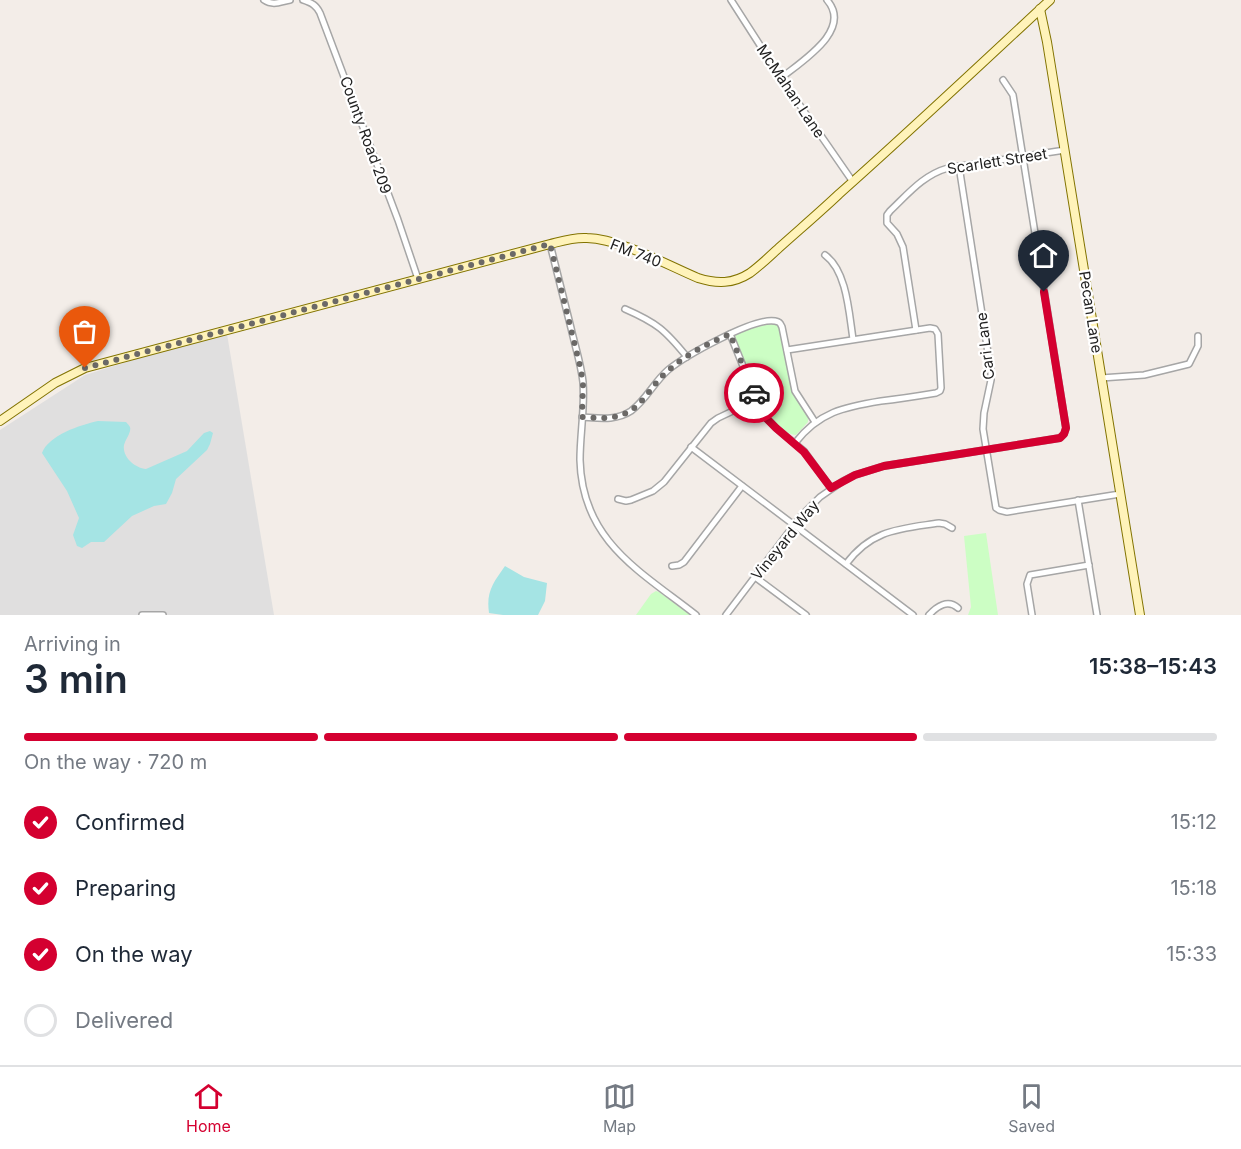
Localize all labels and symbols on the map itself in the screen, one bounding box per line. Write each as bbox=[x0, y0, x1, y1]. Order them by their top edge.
street label: McMahan Lane bbox=[753, 41, 829, 141]
street label: County Road 209 bbox=[336, 74, 396, 196]
street label: Scarlett Street bbox=[946, 144, 1048, 178]
pin bbox=[1018, 230, 1069, 292]
street label: FM 740 bbox=[608, 235, 664, 271]
street label: Pecan Lane bbox=[1075, 270, 1107, 354]
pin bbox=[59, 306, 110, 368]
street label: Cari Lane bbox=[971, 311, 999, 381]
courier bbox=[724, 363, 784, 423]
street label: Vineyard Way bbox=[747, 496, 823, 584]

